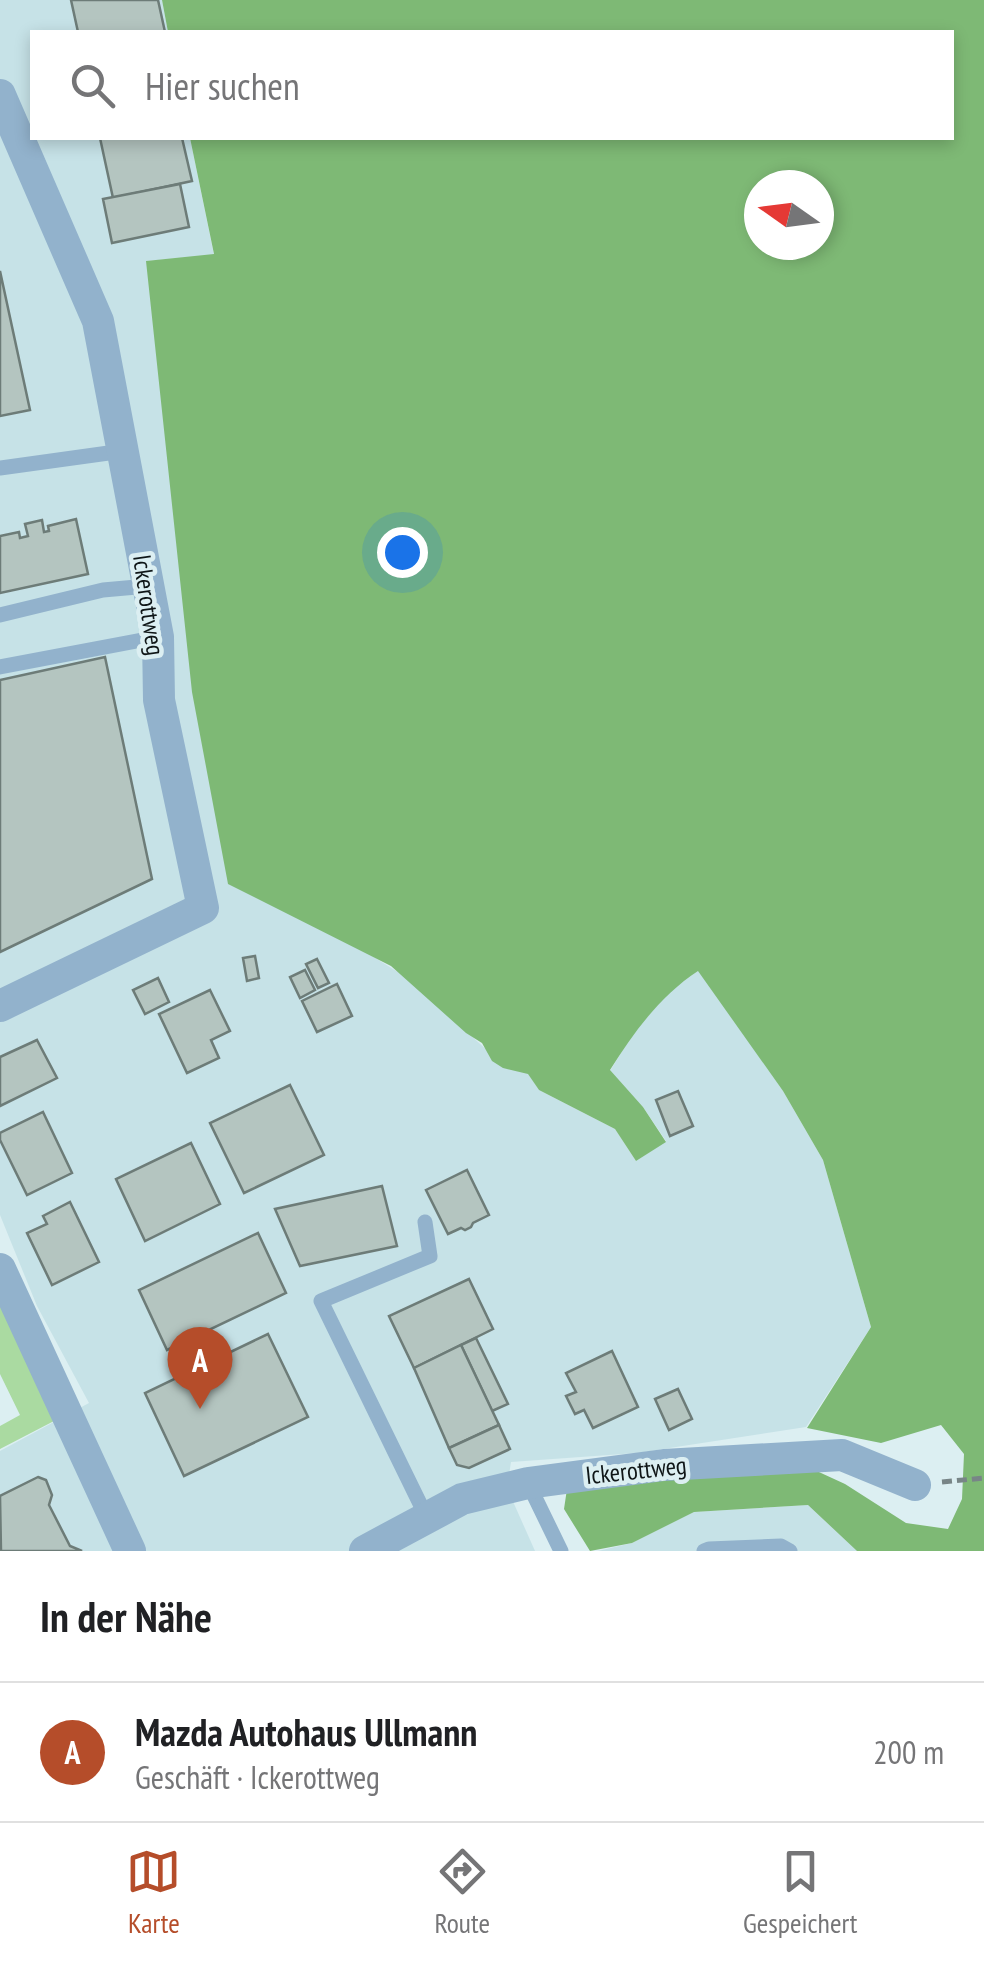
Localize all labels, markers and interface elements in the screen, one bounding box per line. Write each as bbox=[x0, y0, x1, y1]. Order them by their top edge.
search box bbox=[30, 30, 954, 140]
icon: search bbox=[65, 58, 120, 113]
text: Hier suchen bbox=[145, 61, 300, 110]
north arrow bbox=[744, 170, 834, 260]
your location bbox=[377, 527, 428, 578]
street label: Ickerottweg bbox=[126, 553, 172, 657]
pin: A bbox=[168, 1326, 232, 1409]
street label: Ickerottweg bbox=[584, 1449, 688, 1491]
text: In der Nähe bbox=[40, 1589, 212, 1644]
text: Mazda Autohaus Ullmann bbox=[135, 1707, 477, 1756]
text: A bbox=[64, 1731, 81, 1773]
text: 200 m bbox=[873, 1731, 944, 1773]
text: Geschäft · Ickerottweg bbox=[135, 1756, 380, 1798]
tab: Karte bbox=[126, 1844, 181, 1941]
tab: Route bbox=[434, 1844, 490, 1941]
tab: Gespeichert bbox=[743, 1844, 858, 1941]

